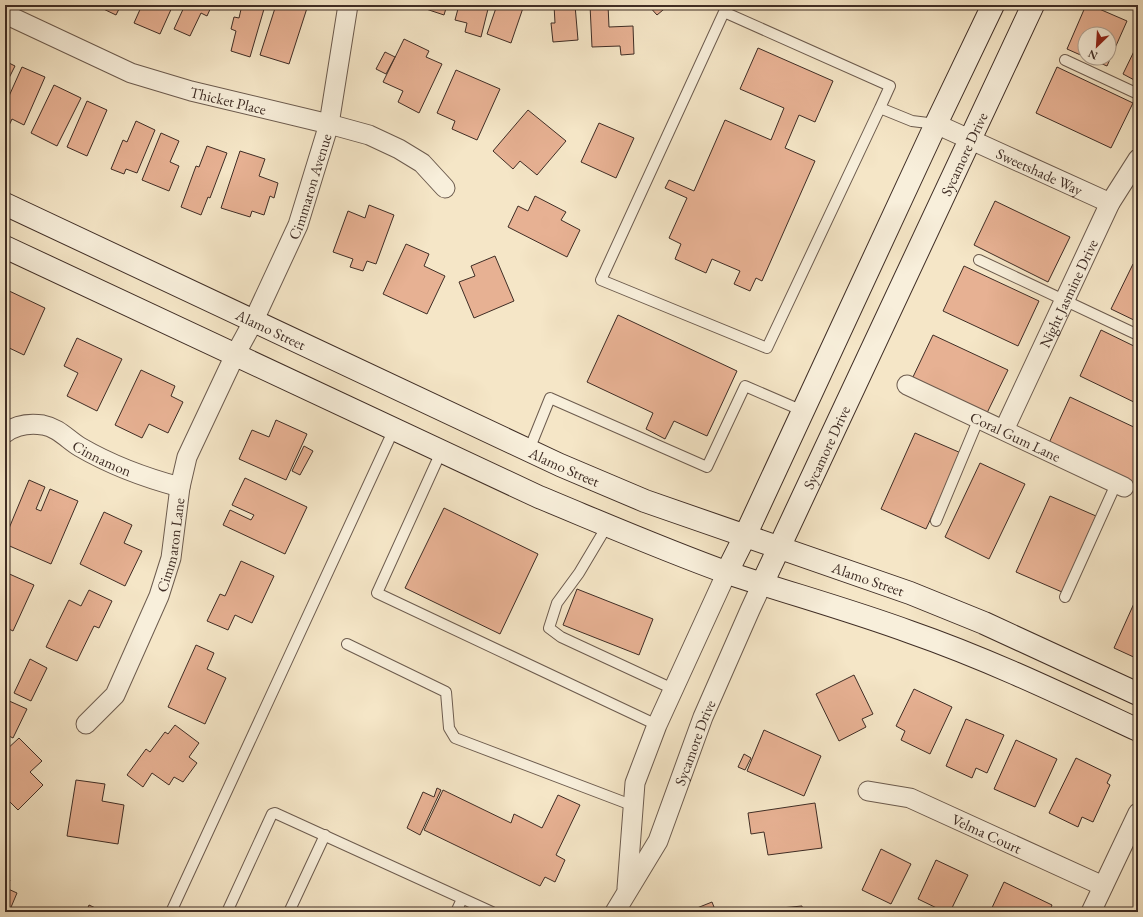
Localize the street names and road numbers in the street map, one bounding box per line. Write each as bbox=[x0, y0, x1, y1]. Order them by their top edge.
street label: Thicket Place bbox=[188, 82, 268, 118]
street label: Sycamore Drive bbox=[936, 109, 991, 199]
street label: Cimmaron Avenue bbox=[283, 131, 335, 243]
street label: Sweetshade Way bbox=[994, 143, 1086, 199]
street label: Night Jasmine Drive bbox=[1034, 236, 1101, 351]
street label: Alamo Street bbox=[232, 304, 309, 354]
street label: Sycamore Drive bbox=[798, 402, 854, 492]
street label: Coral Gum Lane bbox=[967, 407, 1064, 466]
street label: Cinnamon bbox=[69, 435, 135, 480]
street label: Alamo Street bbox=[525, 442, 603, 490]
street label: Cimmaron Lane bbox=[151, 497, 188, 594]
street label: Alamo Street bbox=[829, 557, 907, 600]
street label: Sycamore Drive bbox=[670, 696, 719, 788]
street label: Velma Court bbox=[949, 809, 1025, 857]

